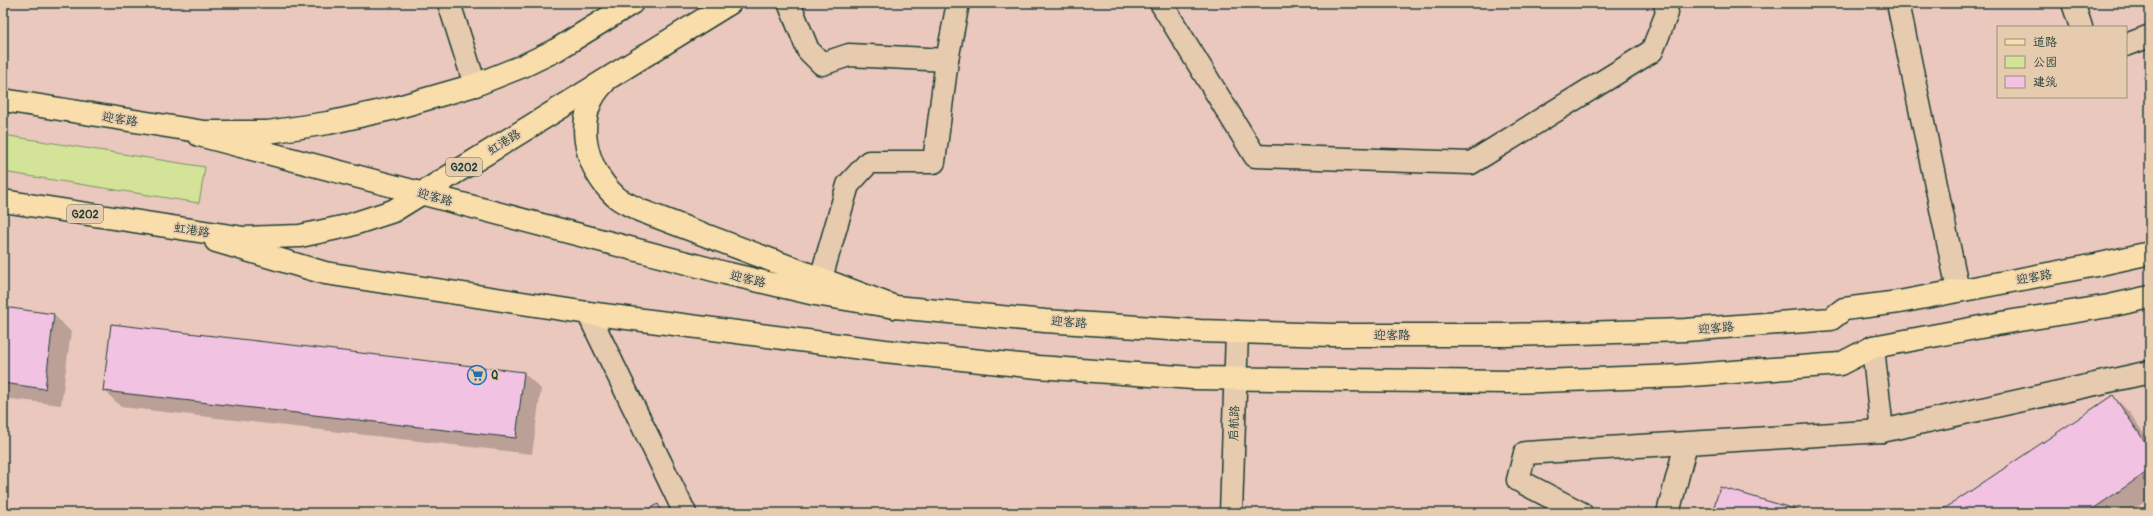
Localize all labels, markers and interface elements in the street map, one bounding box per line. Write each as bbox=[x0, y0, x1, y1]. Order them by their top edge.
legend bbox=[1997, 26, 2127, 98]
text: 道路 bbox=[2033, 35, 2057, 50]
text: 公园 bbox=[2033, 55, 2057, 70]
text: 建筑 bbox=[2033, 75, 2057, 90]
street label: 迎客路 bbox=[101, 109, 139, 130]
street label: 虹港路 bbox=[485, 127, 524, 158]
road number: G202 bbox=[446, 158, 482, 176]
street label: 迎客路 bbox=[416, 186, 454, 209]
road number: G202 bbox=[67, 205, 103, 223]
street label: 虹港路 bbox=[173, 220, 211, 241]
street label: 迎客路 bbox=[2015, 267, 2053, 288]
street label: 迎客路 bbox=[729, 268, 767, 291]
street label: 迎客路 bbox=[1050, 314, 1087, 331]
street label: 迎客路 bbox=[1697, 319, 1735, 338]
street label: 迎客路 bbox=[1374, 328, 1410, 343]
supermarket icon: Q bbox=[466, 364, 488, 386]
place label: Q bbox=[491, 368, 498, 383]
street label: 启航路 bbox=[1226, 405, 1243, 441]

